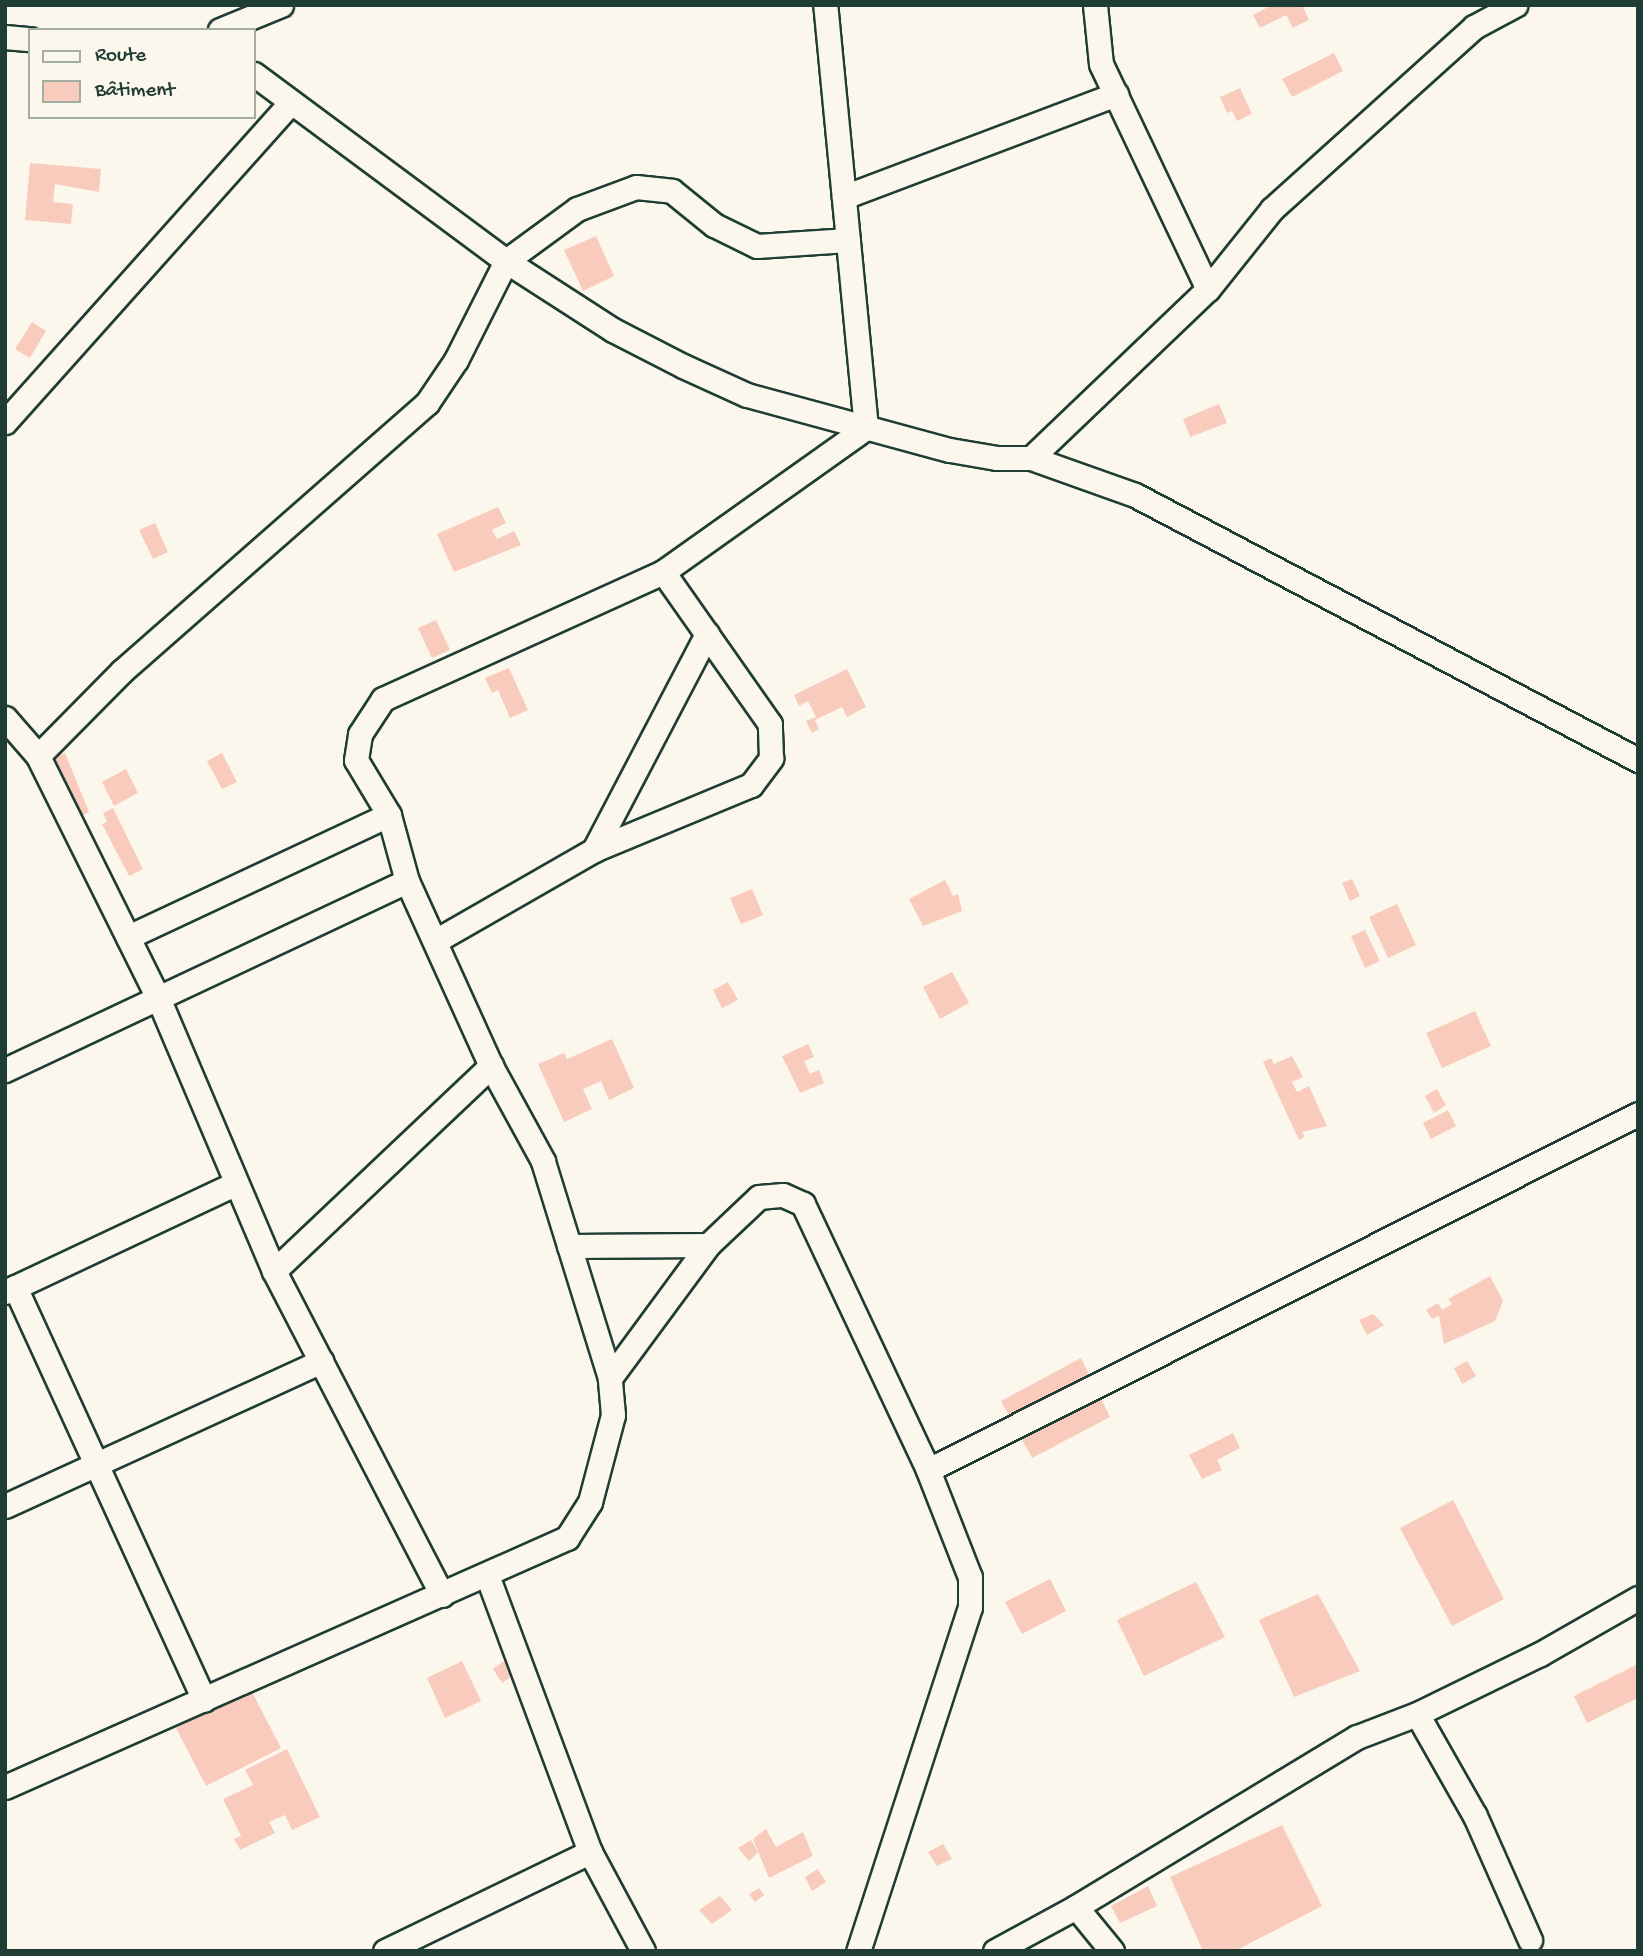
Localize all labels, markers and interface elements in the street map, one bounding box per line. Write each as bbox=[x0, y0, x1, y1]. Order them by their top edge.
legend bbox=[28, 28, 256, 119]
text: Route bbox=[95, 44, 146, 69]
text: Bâtiment bbox=[95, 79, 175, 104]

